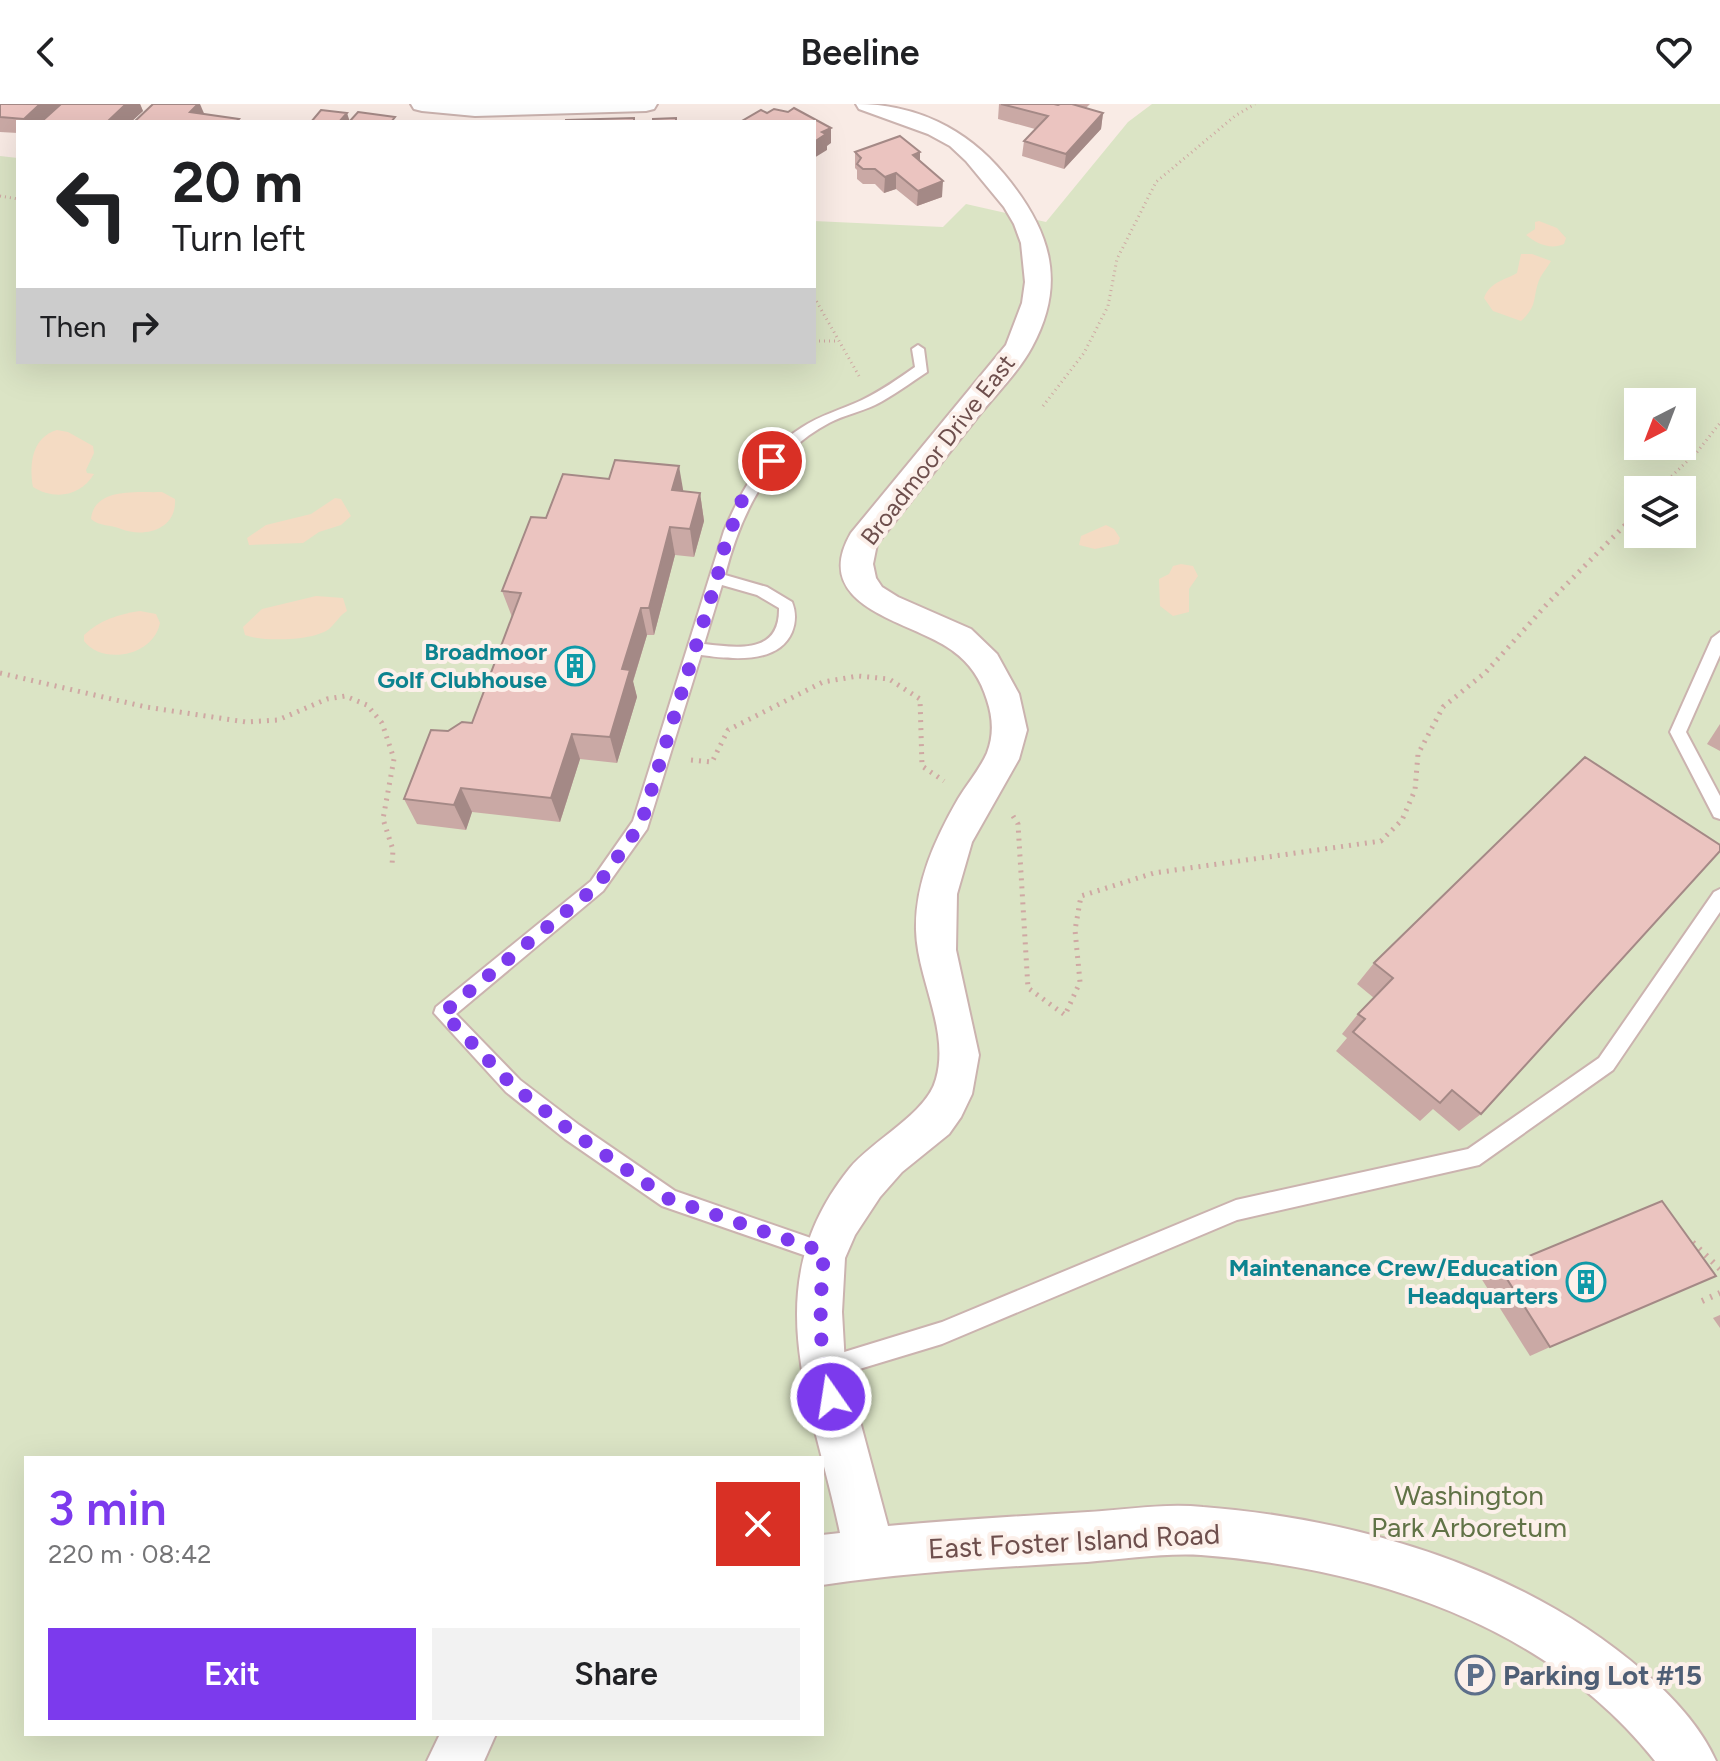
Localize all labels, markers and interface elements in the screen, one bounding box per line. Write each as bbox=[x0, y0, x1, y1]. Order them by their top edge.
icon: back bbox=[24, 30, 68, 74]
icon: heart bbox=[1652, 30, 1696, 74]
text: Beeline bbox=[800, 31, 920, 74]
text: 20 m bbox=[172, 149, 303, 216]
icon: left bbox=[40, 152, 144, 256]
text: Turn left bbox=[172, 217, 306, 260]
icon: right bbox=[122, 304, 166, 348]
text: Then bbox=[40, 308, 106, 345]
street label: Broadmoor Drive East bbox=[854, 349, 1021, 551]
north arrow bbox=[1624, 388, 1696, 460]
map controls bbox=[1624, 388, 1696, 548]
pin bbox=[738, 427, 806, 495]
icon: arrive bbox=[750, 439, 794, 483]
button: layers bbox=[1624, 476, 1696, 548]
place label: Broadmoor Golf Clubhouse bbox=[377, 637, 547, 694]
building icon: Broadmoor Golf Clubhouse bbox=[554, 645, 596, 687]
place label: Maintenance Crew/Education Headquarters bbox=[1229, 1253, 1558, 1310]
building icon: Maintenance Crew/Education Headquarters bbox=[1565, 1261, 1607, 1303]
position arrow bbox=[789, 1355, 873, 1439]
park label: Washington Park Arboretum bbox=[1371, 1478, 1567, 1544]
text: 3 min bbox=[48, 1479, 167, 1537]
button: close bbox=[716, 1482, 800, 1566]
street label: East Foster Island Road bbox=[927, 1516, 1221, 1566]
text: 220 m · 08:42 bbox=[48, 1538, 212, 1570]
button: Exit bbox=[48, 1628, 416, 1720]
button: Share bbox=[432, 1628, 800, 1720]
parking icon: Parking Lot #15 bbox=[1454, 1654, 1496, 1696]
place label: Parking Lot #15 bbox=[1503, 1658, 1702, 1692]

